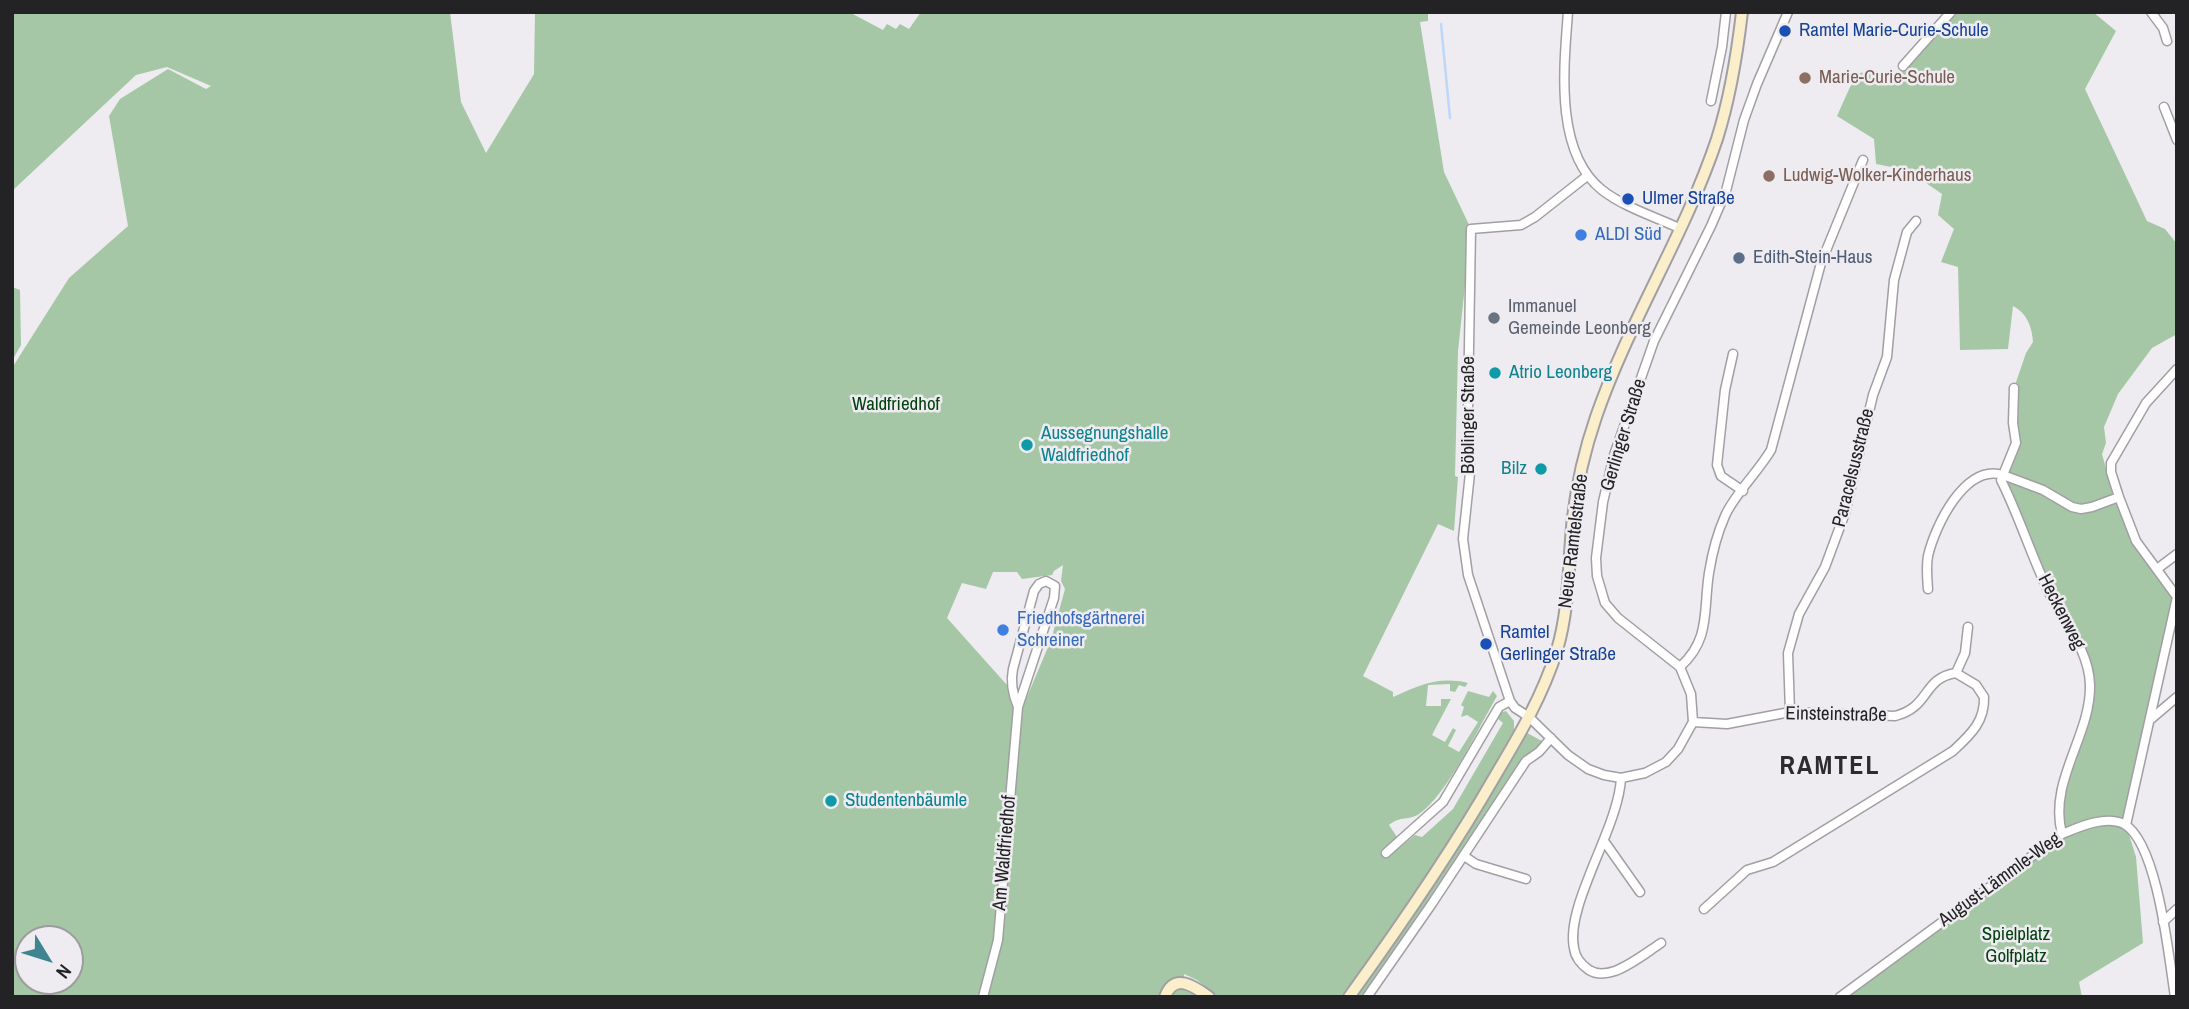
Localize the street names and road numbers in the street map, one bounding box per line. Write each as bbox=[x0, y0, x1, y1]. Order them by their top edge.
street label: Böblinger Straße bbox=[1458, 356, 1480, 474]
street label: Gerlinger Straße bbox=[1596, 376, 1652, 494]
street label: Paracelsusstraße bbox=[1828, 406, 1880, 530]
street label: Neue Ramtelstraße bbox=[1554, 473, 1594, 609]
street label: Heckenweg bbox=[2032, 571, 2090, 653]
street label: Einsteinstraße bbox=[1785, 703, 1887, 727]
street label: Am Waldfriedhof bbox=[989, 794, 1021, 912]
street label: August-Lämmle-Weg bbox=[1934, 828, 2066, 932]

